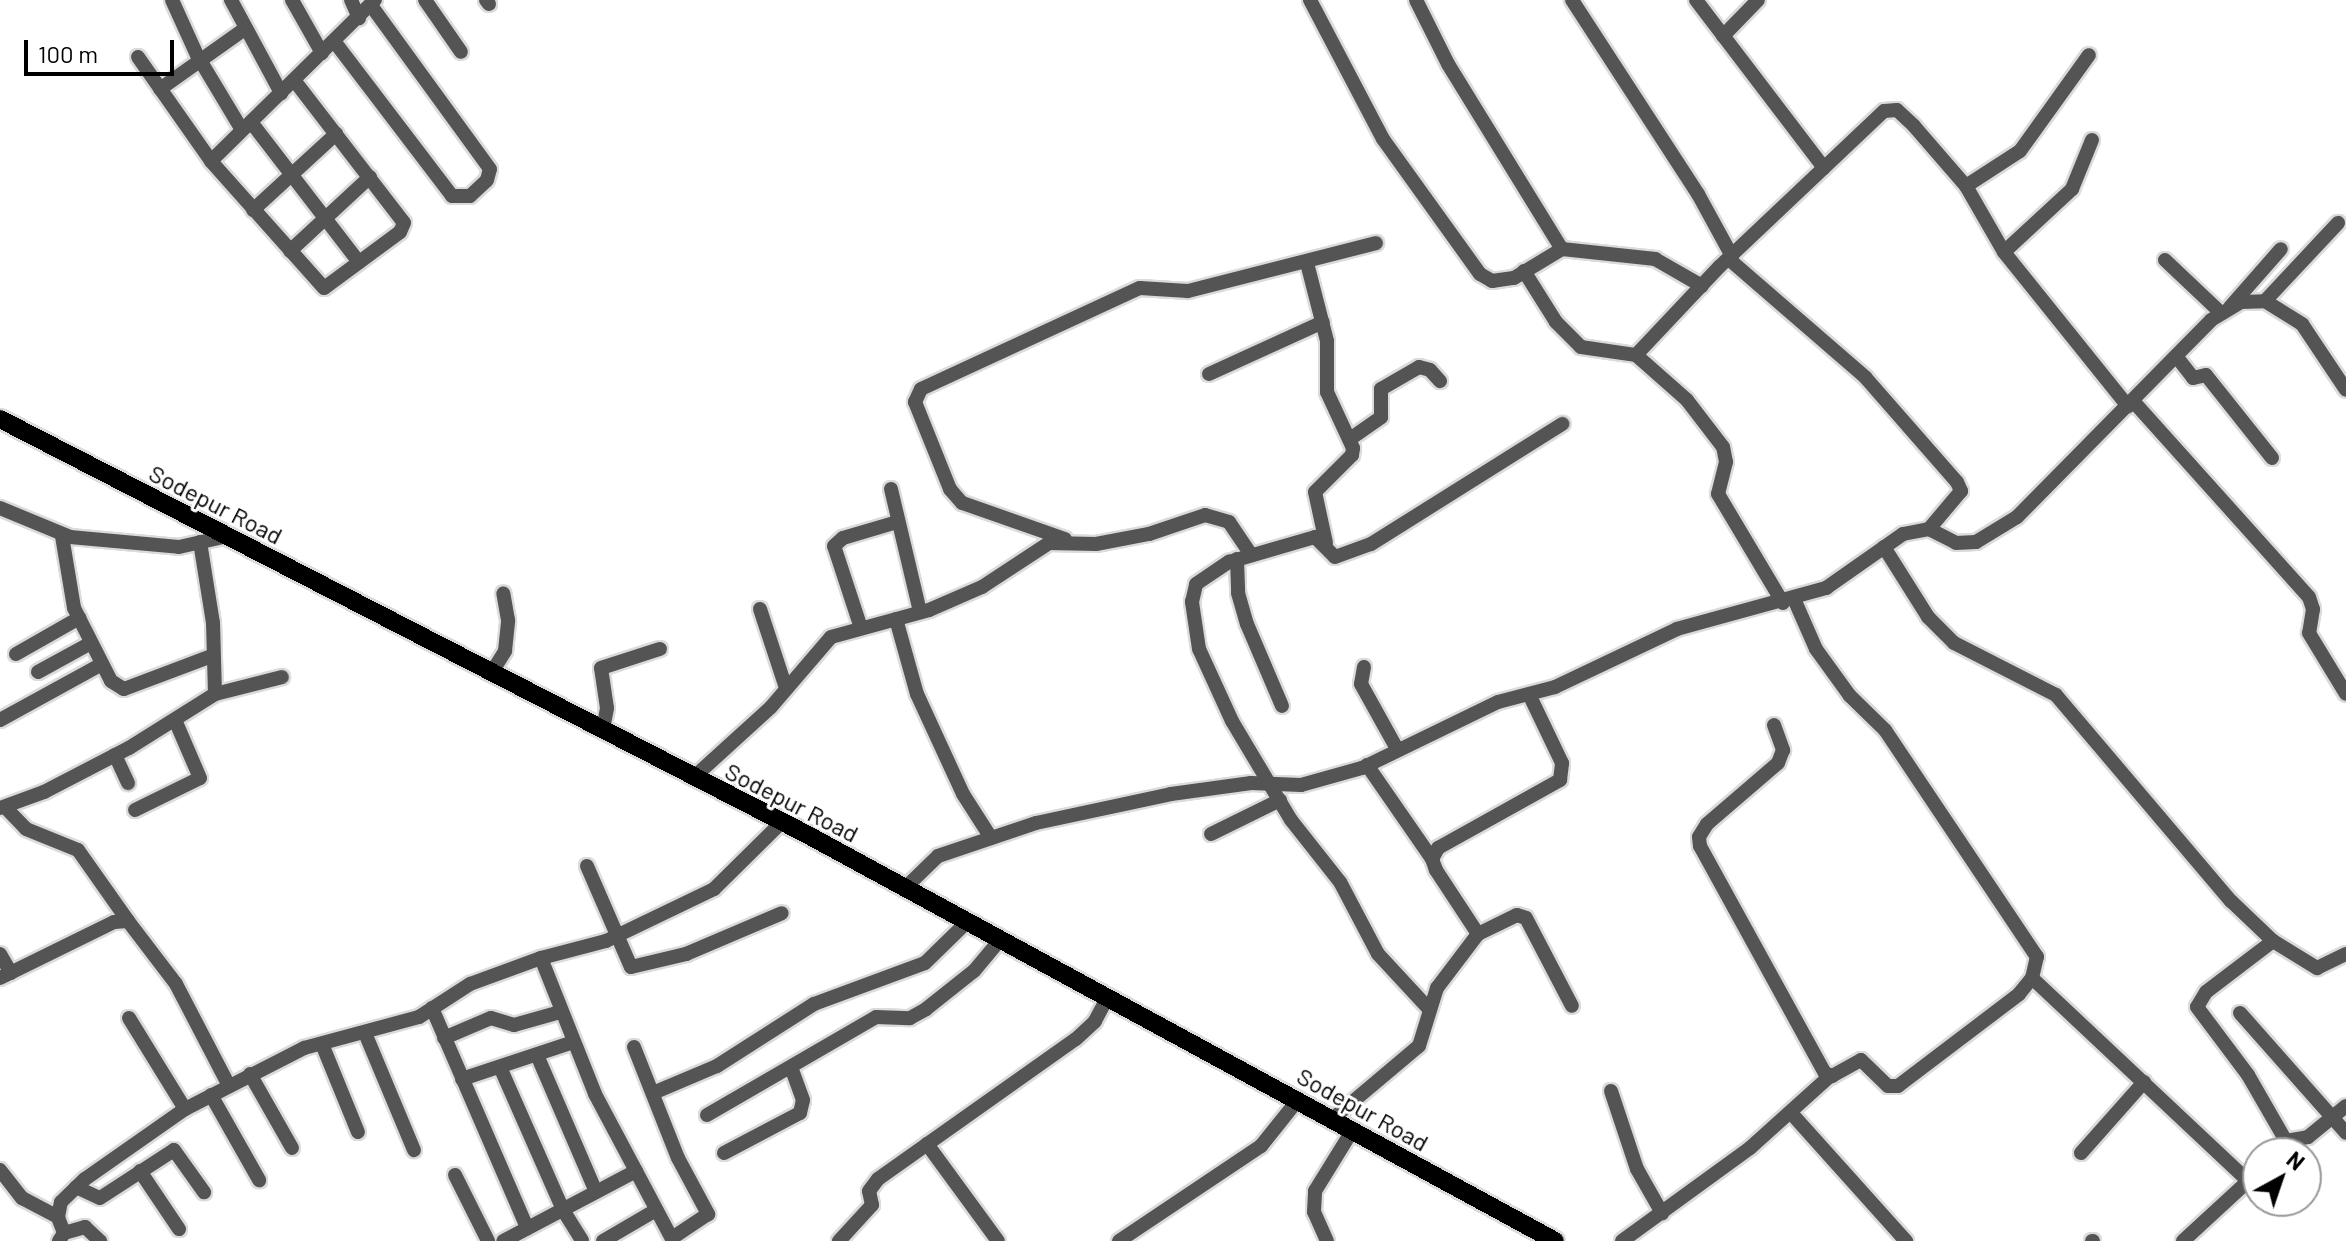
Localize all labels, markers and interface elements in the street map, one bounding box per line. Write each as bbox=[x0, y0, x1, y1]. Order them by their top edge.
scale bar bbox=[28, 24, 178, 74]
text: 100 m bbox=[38, 39, 98, 68]
street label: Sodepur Road bbox=[145, 458, 287, 550]
street label: Sodepur Road bbox=[721, 756, 863, 848]
street label: Sodepur Road bbox=[1292, 1061, 1434, 1157]
north arrow bbox=[2242, 1137, 2322, 1217]
text: N bbox=[2282, 1145, 2310, 1175]

